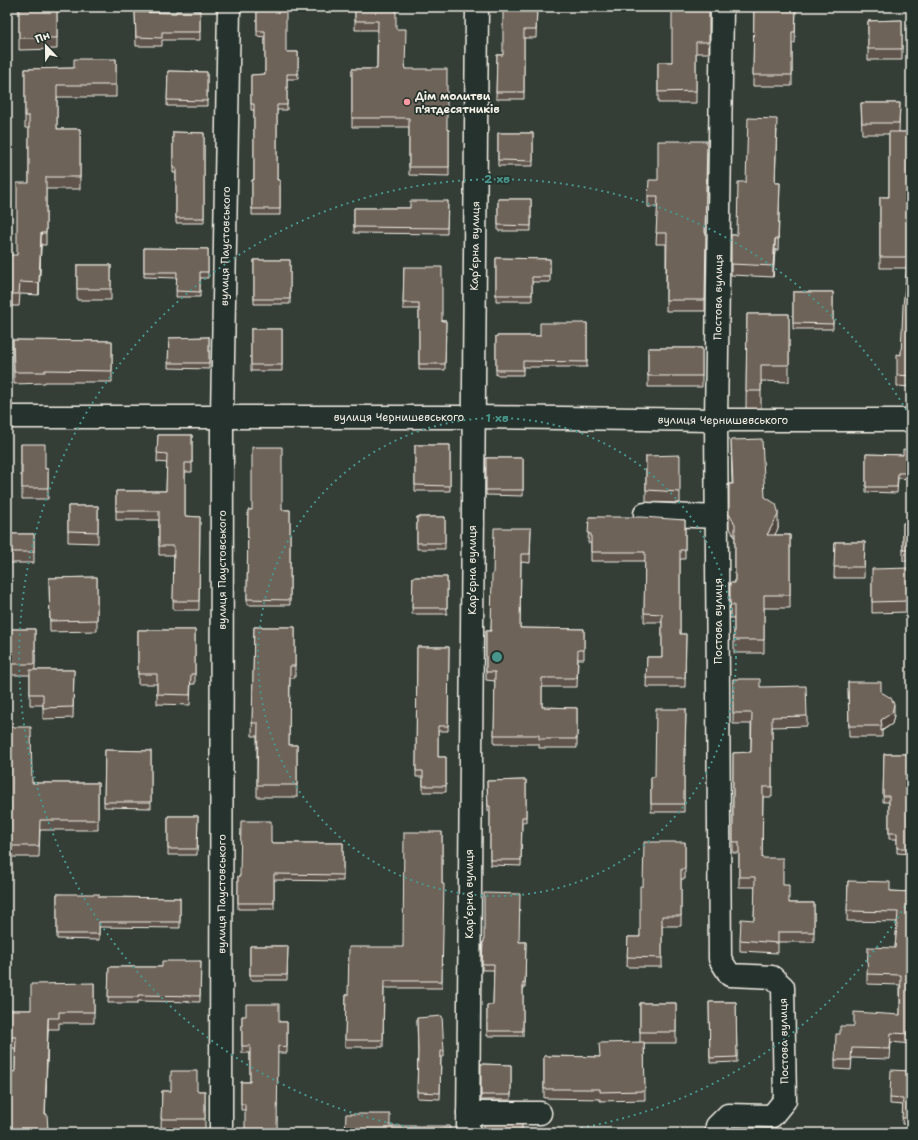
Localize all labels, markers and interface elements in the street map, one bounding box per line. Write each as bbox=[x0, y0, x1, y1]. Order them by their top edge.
north arrow bbox=[26, 26, 66, 66]
text: Пн bbox=[33, 28, 52, 47]
place label: Дім молитви п'ятдесятників bbox=[415, 89, 500, 117]
marker: Дім молитви п'ятдесятників bbox=[402, 97, 412, 107]
text: 2 хв bbox=[484, 171, 510, 187]
street label: вулиця Паустовського bbox=[216, 186, 233, 306]
street label: Карʼєрна вулиця bbox=[467, 201, 483, 291]
street label: Постова вулиця bbox=[710, 254, 726, 340]
street label: вулиця Чернишевського bbox=[334, 410, 465, 425]
text: 1 хв bbox=[485, 410, 509, 426]
street label: вулиця Чернишевського bbox=[658, 412, 789, 428]
street label: вулиця Паустовського bbox=[214, 510, 229, 630]
street label: Карʼєрна вулиця bbox=[465, 525, 480, 615]
street label: Постова вулиця bbox=[711, 578, 726, 664]
centre of rings bbox=[490, 650, 504, 664]
street label: вулиця Паустовського bbox=[214, 834, 229, 954]
street label: Карʼєрна вулиця bbox=[462, 849, 477, 939]
street label: Постова вулиця bbox=[776, 998, 792, 1084]

